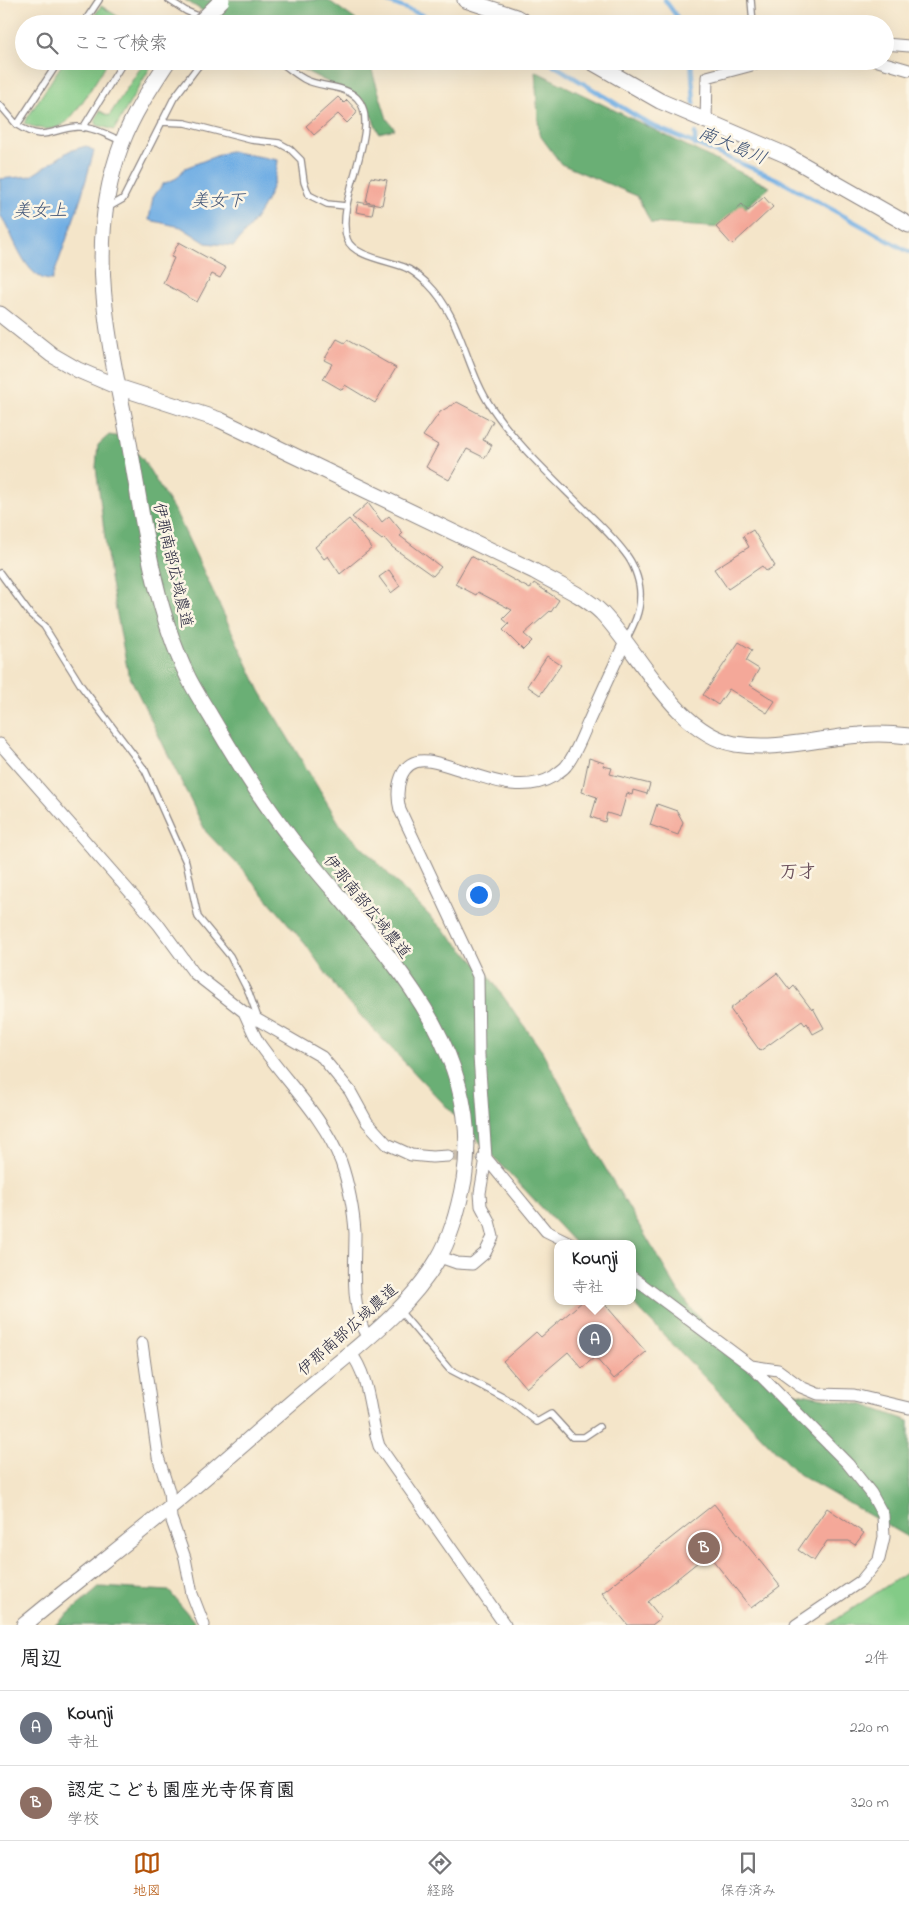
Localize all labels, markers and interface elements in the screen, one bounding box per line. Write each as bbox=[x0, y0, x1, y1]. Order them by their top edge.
search box bbox=[15, 15, 894, 70]
icon: search bbox=[33, 29, 61, 57]
text: ここで検索 bbox=[73, 31, 168, 58]
water label: 南大島川 bbox=[694, 121, 770, 173]
water label: 美女下 bbox=[191, 189, 247, 215]
water label: 美女上 bbox=[13, 199, 67, 225]
street label: 伊那南部広域農道 bbox=[146, 500, 198, 631]
street label: 伊那南部広域農道 bbox=[317, 850, 416, 965]
district label: 万才 bbox=[780, 860, 816, 886]
your location bbox=[466, 882, 492, 908]
popup bbox=[554, 1240, 636, 1305]
text: Kounji bbox=[572, 1246, 618, 1273]
text: 寺社 bbox=[572, 1276, 604, 1300]
street label: 伊那南部広域農道 bbox=[293, 1279, 404, 1382]
pin: A bbox=[579, 1321, 611, 1359]
pin: B bbox=[688, 1529, 720, 1567]
text: 周辺 bbox=[20, 1645, 62, 1675]
text: 2件 bbox=[865, 1647, 889, 1671]
text: Kounji bbox=[67, 1701, 114, 1728]
text: A bbox=[31, 1716, 41, 1740]
text: 220 m bbox=[850, 1716, 889, 1740]
text: 寺社 bbox=[67, 1731, 99, 1755]
text: 認定こども園座光寺保育園 bbox=[67, 1778, 295, 1805]
text: B bbox=[31, 1791, 41, 1815]
text: 320 m bbox=[851, 1791, 889, 1815]
text: 学校 bbox=[67, 1808, 99, 1832]
tab: 地図 bbox=[133, 1849, 161, 1902]
tab: 経路 bbox=[426, 1849, 454, 1902]
tab: 保存済み bbox=[720, 1849, 776, 1902]

